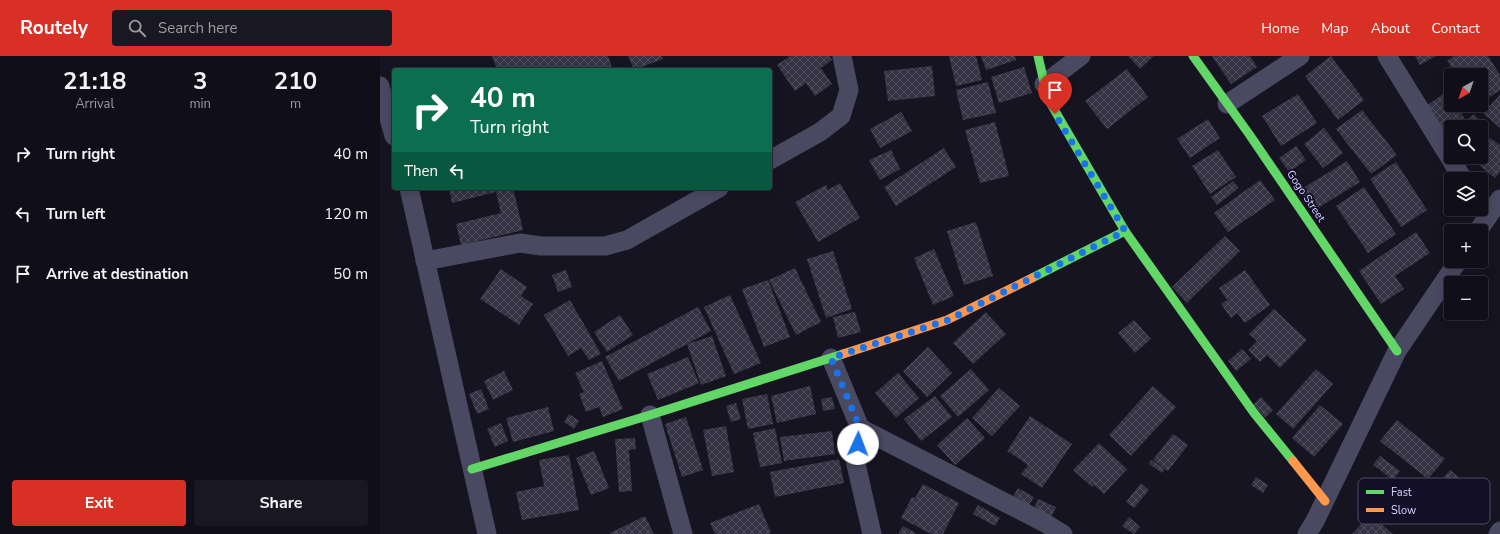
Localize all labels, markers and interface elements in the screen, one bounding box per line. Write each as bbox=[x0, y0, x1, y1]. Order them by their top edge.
search box bbox=[112, 10, 392, 46]
text: Routely bbox=[20, 15, 88, 41]
icon: search bbox=[126, 17, 148, 39]
text: Search here bbox=[158, 18, 238, 38]
text: Home bbox=[1261, 19, 1299, 38]
text: Map bbox=[1321, 19, 1349, 38]
text: About bbox=[1371, 19, 1410, 38]
text: Contact bbox=[1432, 19, 1480, 38]
text: 21:18 bbox=[63, 65, 126, 97]
text: 3 bbox=[193, 65, 207, 97]
text: 210 bbox=[274, 65, 317, 97]
north arrow bbox=[1444, 68, 1488, 112]
map controls bbox=[1444, 68, 1488, 320]
pin bbox=[1038, 73, 1072, 114]
text: 40 m bbox=[470, 79, 536, 117]
icon: arrive bbox=[1044, 79, 1066, 101]
icon: right bbox=[404, 84, 456, 136]
text: Arrival bbox=[75, 95, 114, 113]
text: min bbox=[189, 95, 211, 113]
text: m bbox=[290, 95, 301, 113]
text: Turn right bbox=[470, 115, 549, 139]
button: search bbox=[1444, 120, 1488, 164]
icon: right bbox=[12, 143, 34, 165]
text: Turn right bbox=[46, 144, 115, 164]
text: 40 m bbox=[333, 144, 368, 164]
icon: left bbox=[446, 160, 468, 182]
text: Then bbox=[404, 161, 438, 181]
street label: Gogo Street bbox=[1283, 167, 1329, 225]
button: layers bbox=[1444, 172, 1488, 216]
icon: left bbox=[12, 203, 34, 225]
text: Turn left bbox=[46, 204, 105, 224]
text: 120 m bbox=[324, 204, 368, 224]
button: + bbox=[1444, 224, 1488, 268]
icon: arrive bbox=[12, 263, 34, 285]
text: Arrive at destination bbox=[46, 264, 189, 284]
text: 50 m bbox=[333, 264, 368, 284]
button: − bbox=[1444, 276, 1488, 320]
position arrow bbox=[837, 423, 879, 465]
legend bbox=[1358, 478, 1490, 524]
button: Exit bbox=[12, 480, 186, 526]
button: Share bbox=[194, 480, 368, 526]
text: Fast bbox=[1391, 485, 1412, 500]
text: Slow bbox=[1391, 503, 1416, 518]

